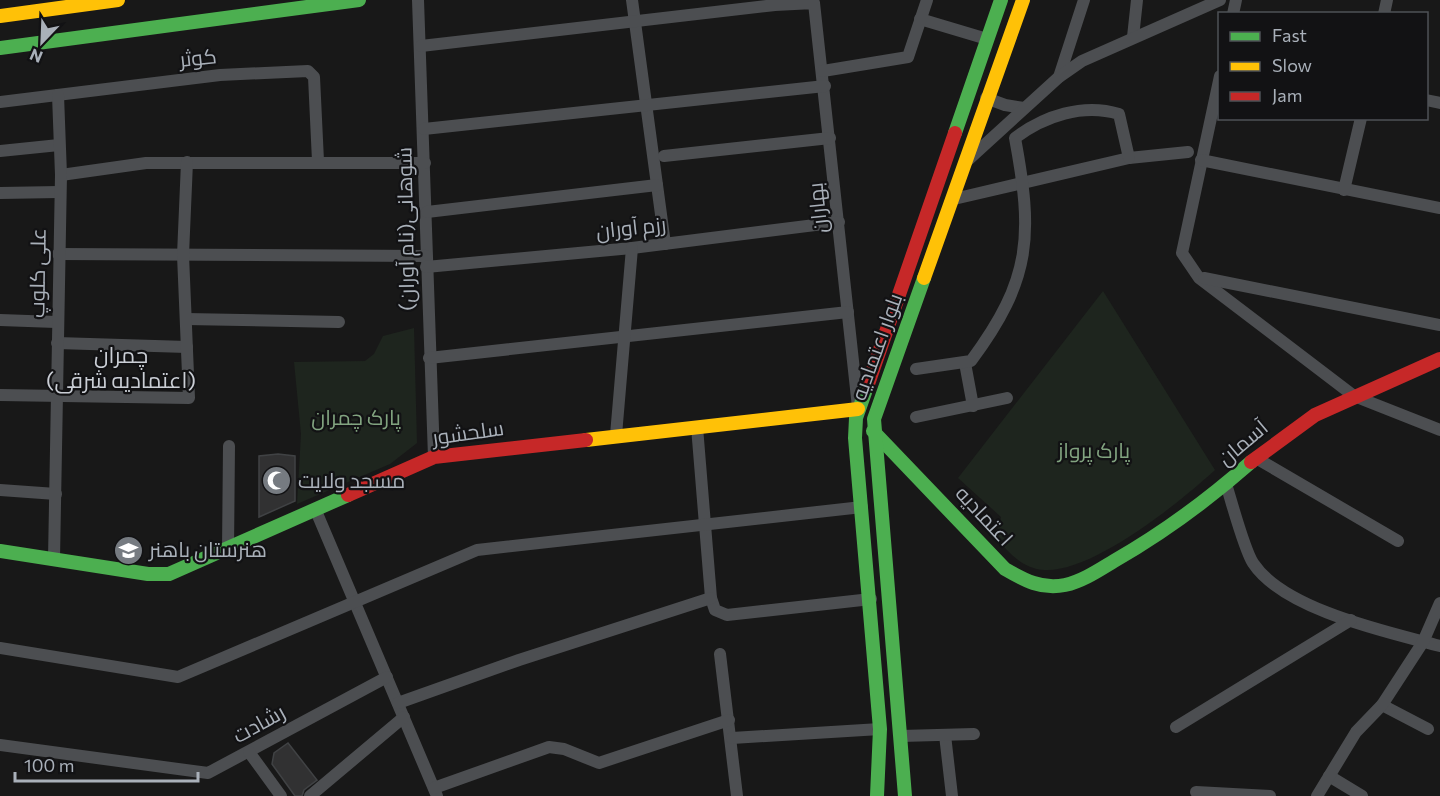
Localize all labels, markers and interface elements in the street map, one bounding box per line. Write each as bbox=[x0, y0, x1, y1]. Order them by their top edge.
north arrow bbox=[12, 12, 72, 72]
legend bbox=[1218, 12, 1428, 120]
text: Fast bbox=[1272, 24, 1307, 46]
street label: کوثر bbox=[177, 42, 218, 72]
text: N bbox=[27, 45, 45, 67]
text: Slow bbox=[1272, 54, 1312, 76]
text: Jam bbox=[1272, 84, 1302, 106]
street label: شوهانی(نام آوران) bbox=[391, 147, 421, 311]
street label: بهاران bbox=[801, 181, 834, 235]
street label: رزم آوران bbox=[594, 210, 668, 246]
street label: علی کلوپ bbox=[23, 228, 53, 318]
street label: بلوار اعتمادیه bbox=[845, 290, 907, 404]
district label: چمران (اعتمادیه شرقی) bbox=[46, 341, 196, 394]
park label: پارک چمران bbox=[311, 404, 401, 432]
street label: سلحشور bbox=[429, 414, 505, 450]
street label: آسمان bbox=[1212, 414, 1274, 471]
park label: پارک پرواز bbox=[1057, 437, 1131, 465]
mosque icon: مسجد ولایت bbox=[261, 465, 293, 497]
place label: مسجد ولایت bbox=[298, 467, 405, 493]
street label: اعتمادیه bbox=[951, 480, 1019, 550]
school or university icon: هنرستان باهنر bbox=[112, 534, 144, 566]
place label: هنرستان باهنر bbox=[148, 536, 267, 563]
street label: رشادت bbox=[228, 698, 289, 748]
scale bar bbox=[15, 745, 198, 783]
text: 100 m bbox=[24, 754, 74, 776]

